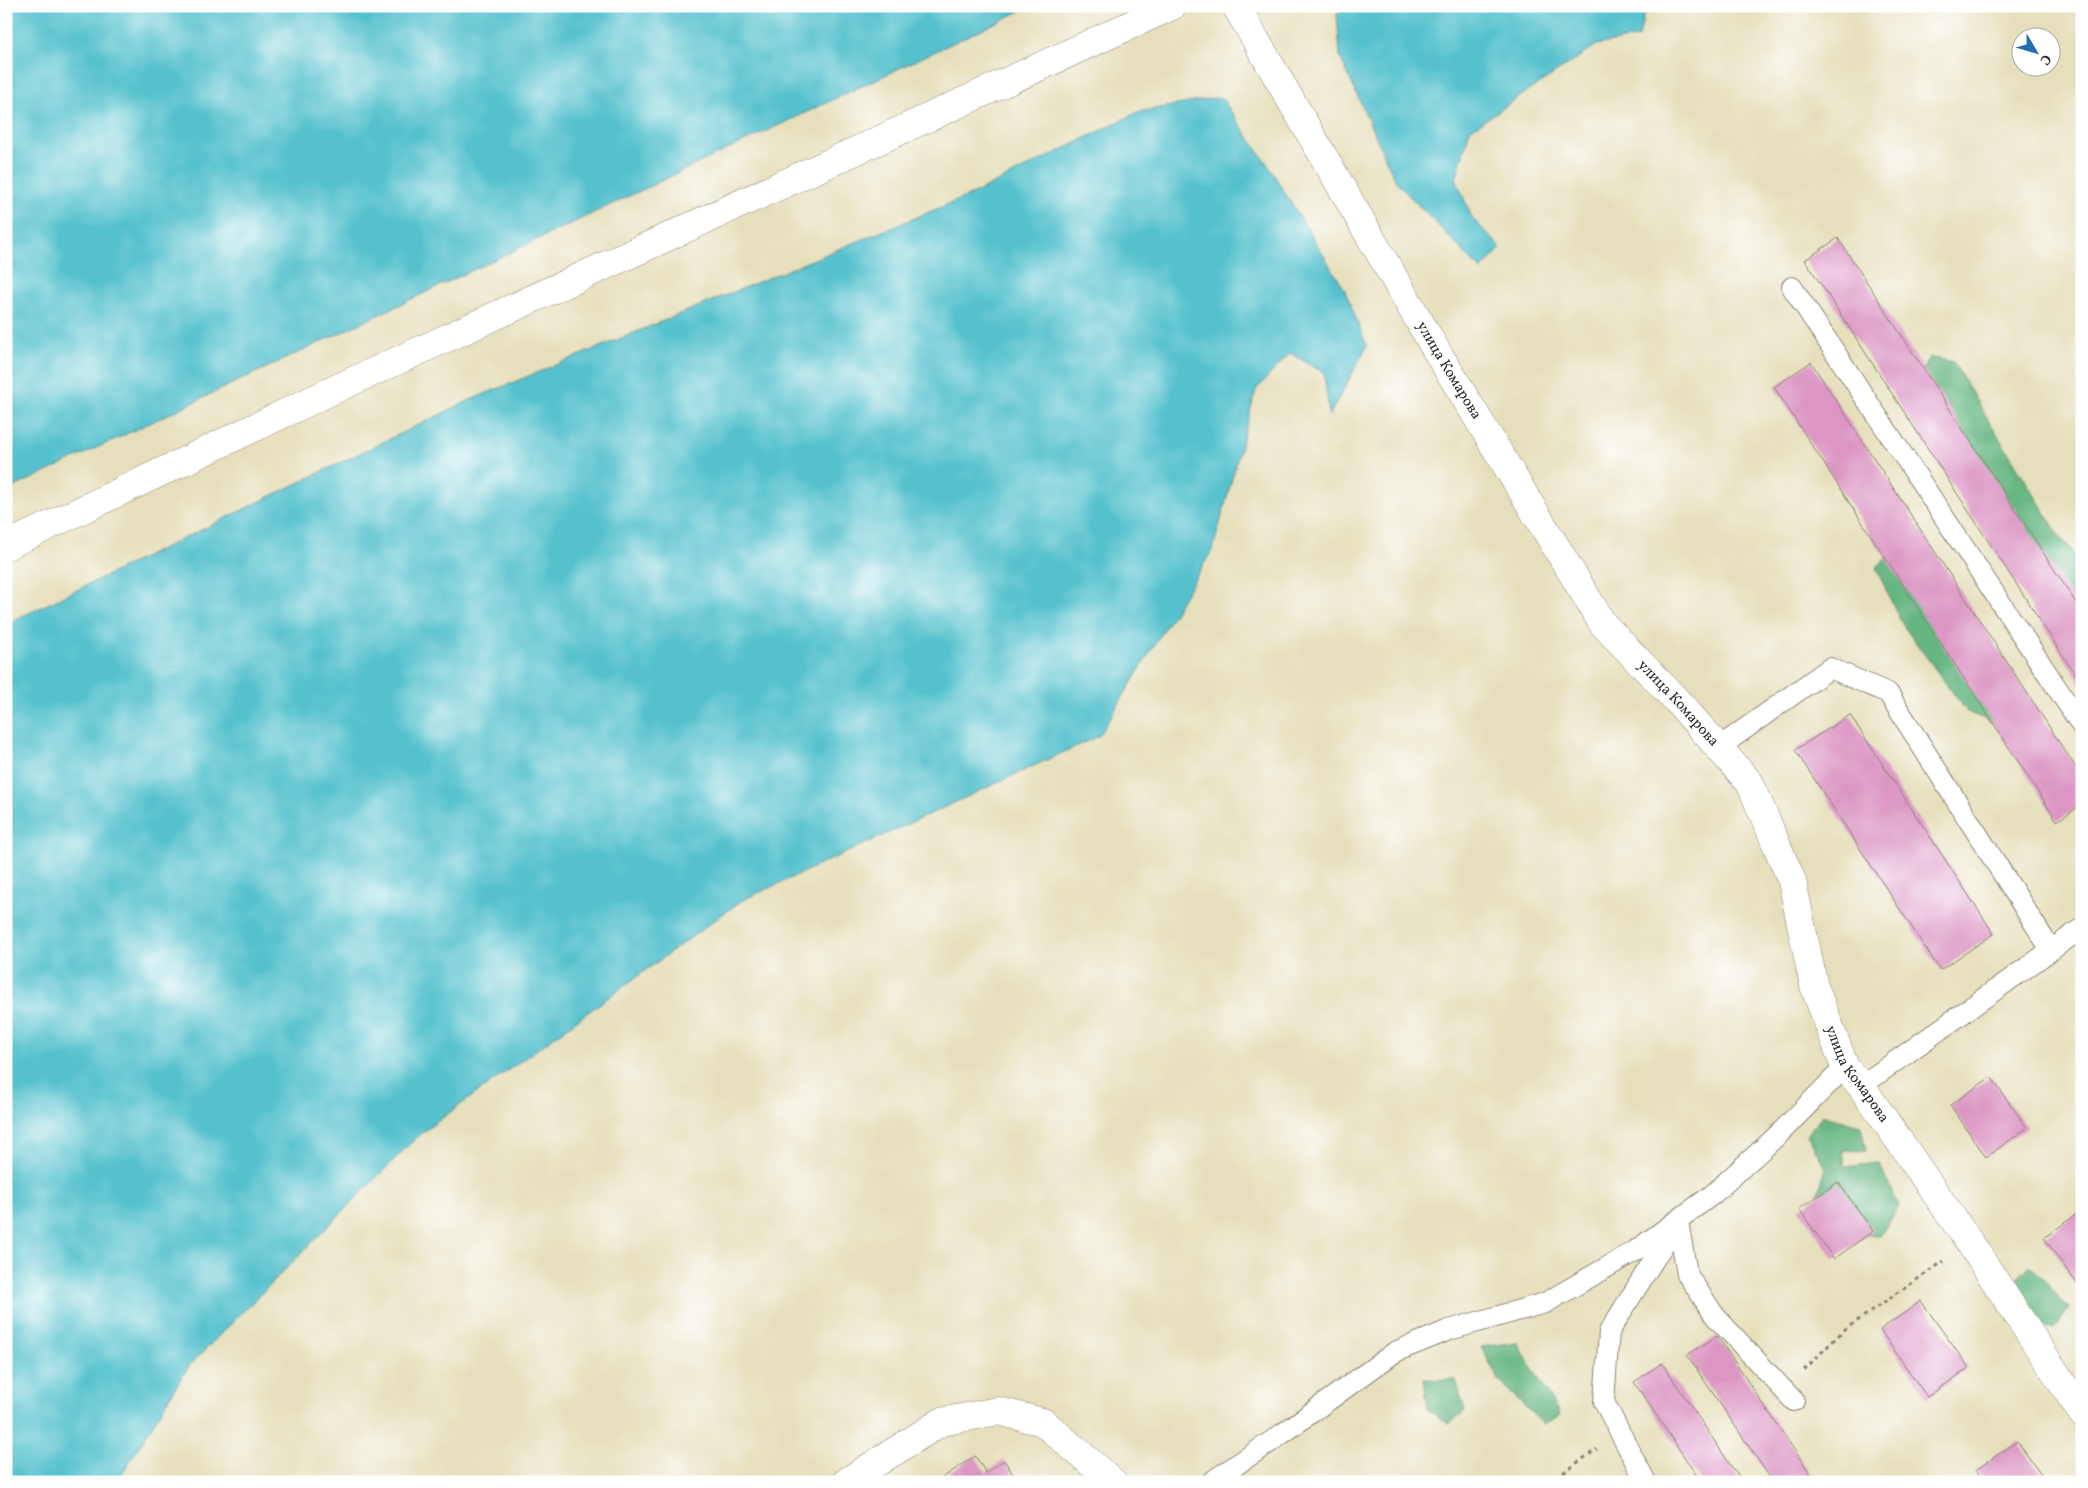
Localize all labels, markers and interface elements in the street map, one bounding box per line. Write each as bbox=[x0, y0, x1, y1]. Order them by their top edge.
north arrow bbox=[2010, 28, 2060, 78]
text: С bbox=[2035, 50, 2055, 68]
street label: улица Комарова bbox=[1411, 317, 1486, 423]
street label: улица Комарова bbox=[1633, 655, 1723, 751]
street label: улица Комарова bbox=[1820, 1023, 1894, 1127]

